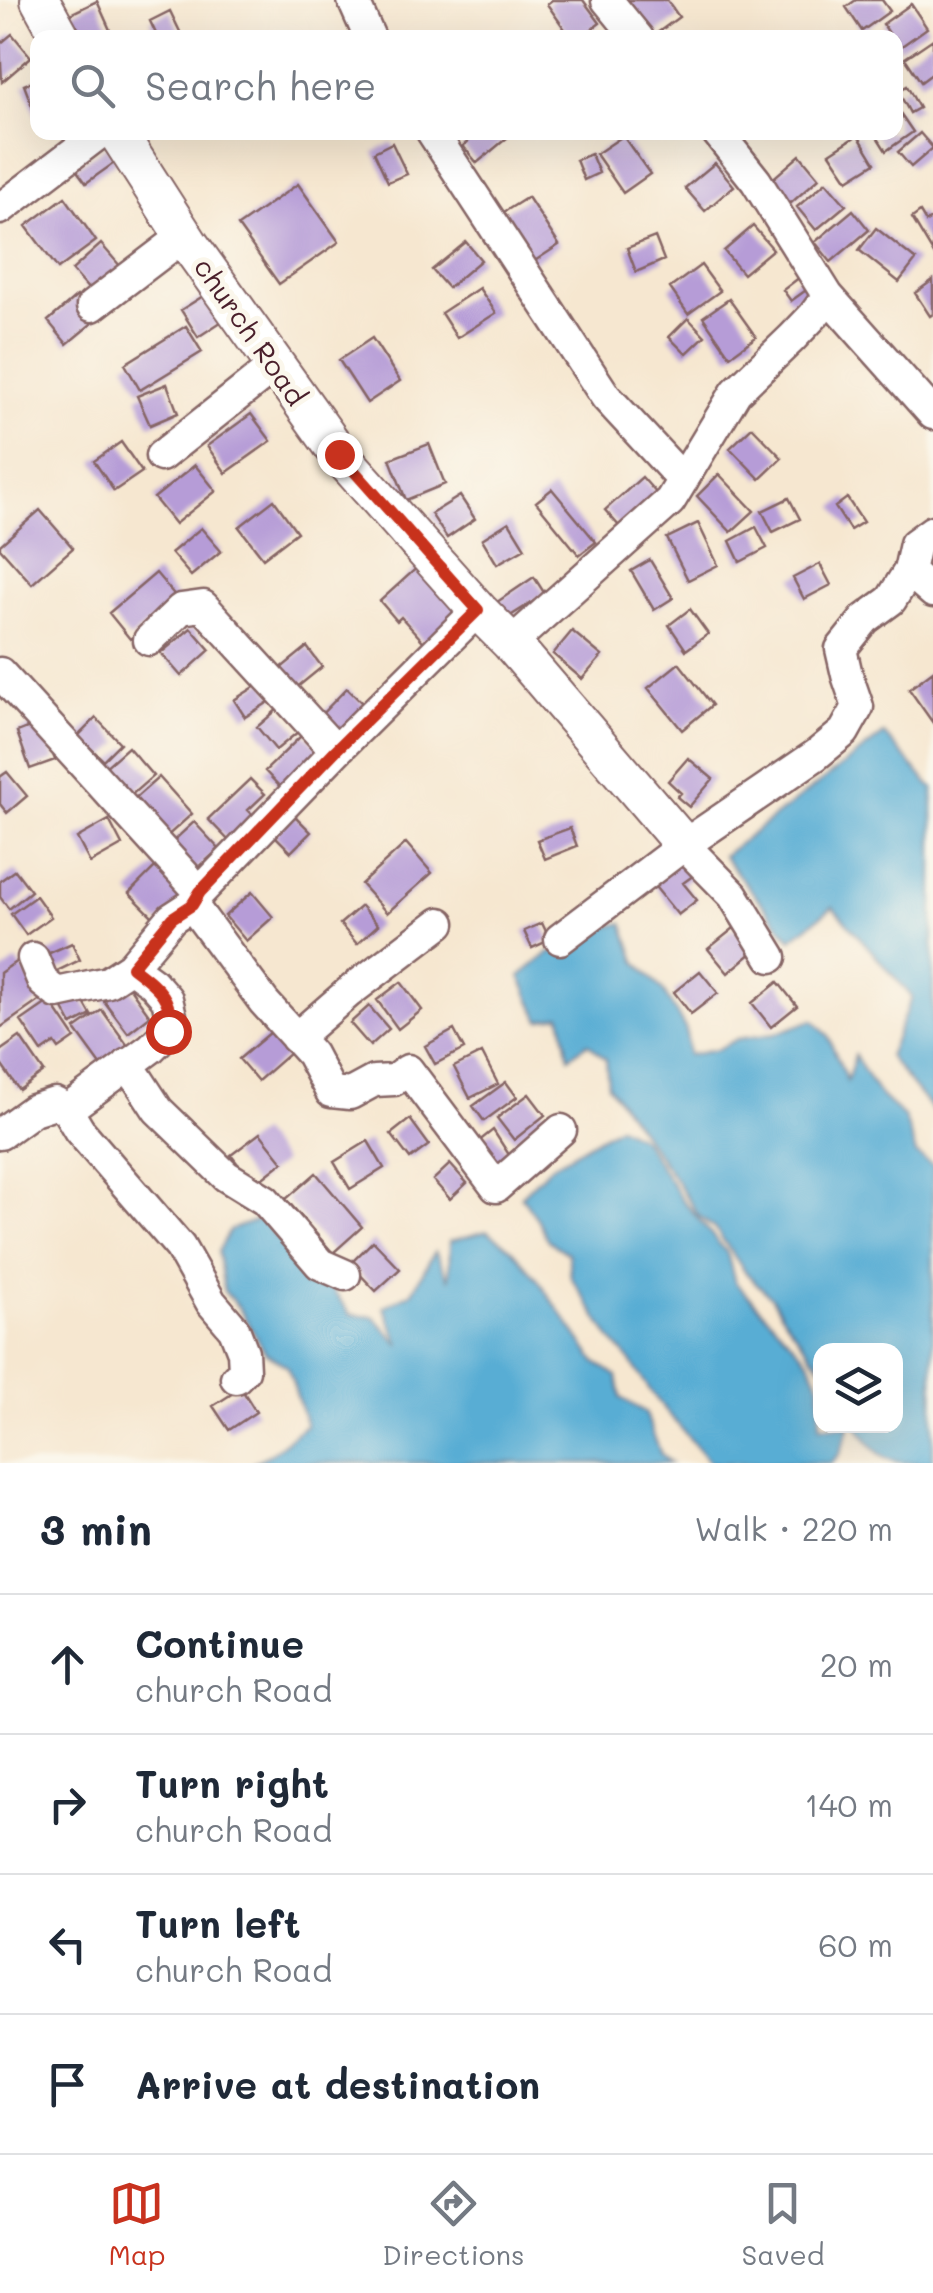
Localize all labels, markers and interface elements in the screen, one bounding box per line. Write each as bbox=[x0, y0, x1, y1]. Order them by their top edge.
search box bbox=[30, 30, 903, 140]
icon: search bbox=[65, 58, 120, 113]
text: Search here bbox=[145, 60, 376, 110]
street label: church Road bbox=[187, 250, 315, 412]
route end bbox=[317, 432, 363, 478]
route start bbox=[146, 1009, 192, 1055]
map controls bbox=[813, 1343, 903, 1433]
button: layers bbox=[813, 1343, 903, 1433]
text: 3 min bbox=[40, 1501, 152, 1556]
text: Walk · 220 m bbox=[694, 1507, 893, 1549]
text: Continue bbox=[135, 1618, 304, 1668]
icon: ahead bbox=[40, 1637, 95, 1692]
text: 20 m bbox=[820, 1643, 893, 1685]
text: church Road bbox=[135, 1668, 332, 1710]
text: Turn right bbox=[135, 1758, 329, 1808]
icon: right bbox=[40, 1777, 95, 1832]
text: 140 m bbox=[804, 1783, 893, 1825]
text: church Road bbox=[135, 1808, 332, 1850]
text: Turn left bbox=[135, 1898, 301, 1948]
icon: left bbox=[40, 1917, 95, 1972]
text: 60 m bbox=[818, 1923, 893, 1965]
text: church Road bbox=[135, 1948, 332, 1990]
icon: arrive bbox=[40, 2057, 95, 2112]
text: Arrive at destination bbox=[135, 2059, 540, 2109]
tab: Map bbox=[108, 2176, 165, 2272]
tab: Directions bbox=[382, 2176, 525, 2272]
tab: Saved bbox=[741, 2176, 825, 2272]

